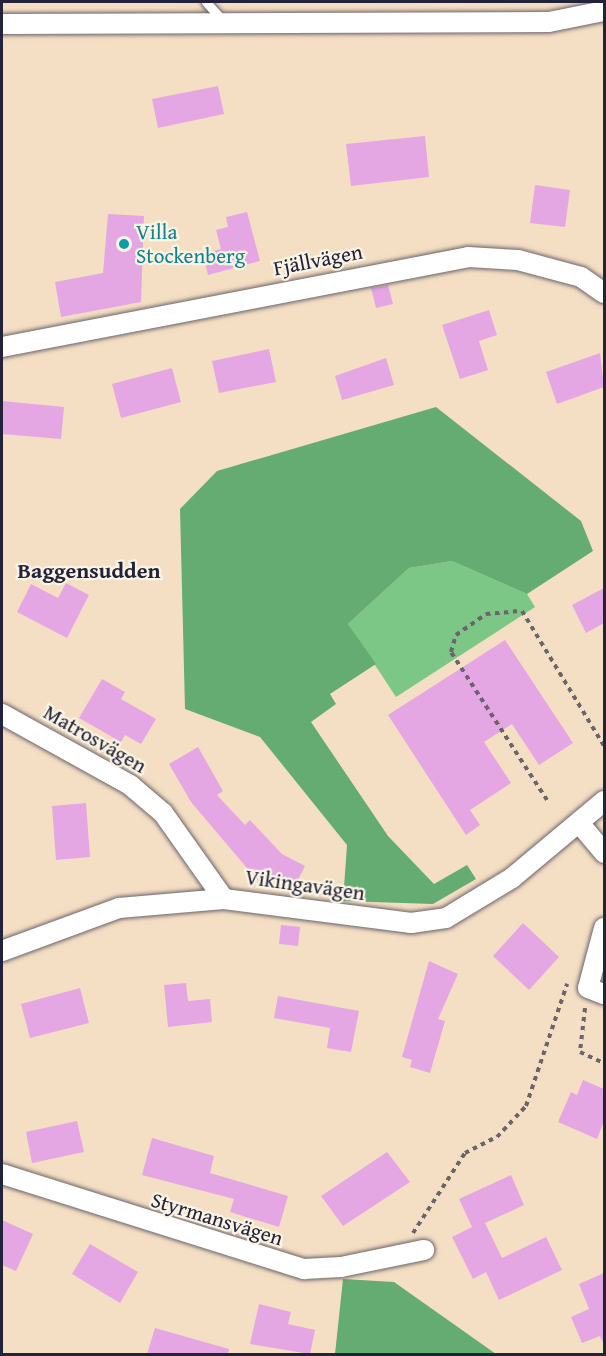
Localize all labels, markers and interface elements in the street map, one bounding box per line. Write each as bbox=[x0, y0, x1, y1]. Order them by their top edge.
place label: Villa Stockenberg bbox=[136, 219, 245, 269]
marker: Villa Stockenberg bbox=[117, 237, 131, 251]
street label: Fjällvägen bbox=[271, 239, 365, 281]
district label: Baggensudden bbox=[18, 558, 160, 584]
street label: Matrosvägen bbox=[39, 699, 151, 779]
street label: Vikingavägen bbox=[244, 864, 366, 906]
street label: Styrmansvägen bbox=[148, 1187, 286, 1251]

